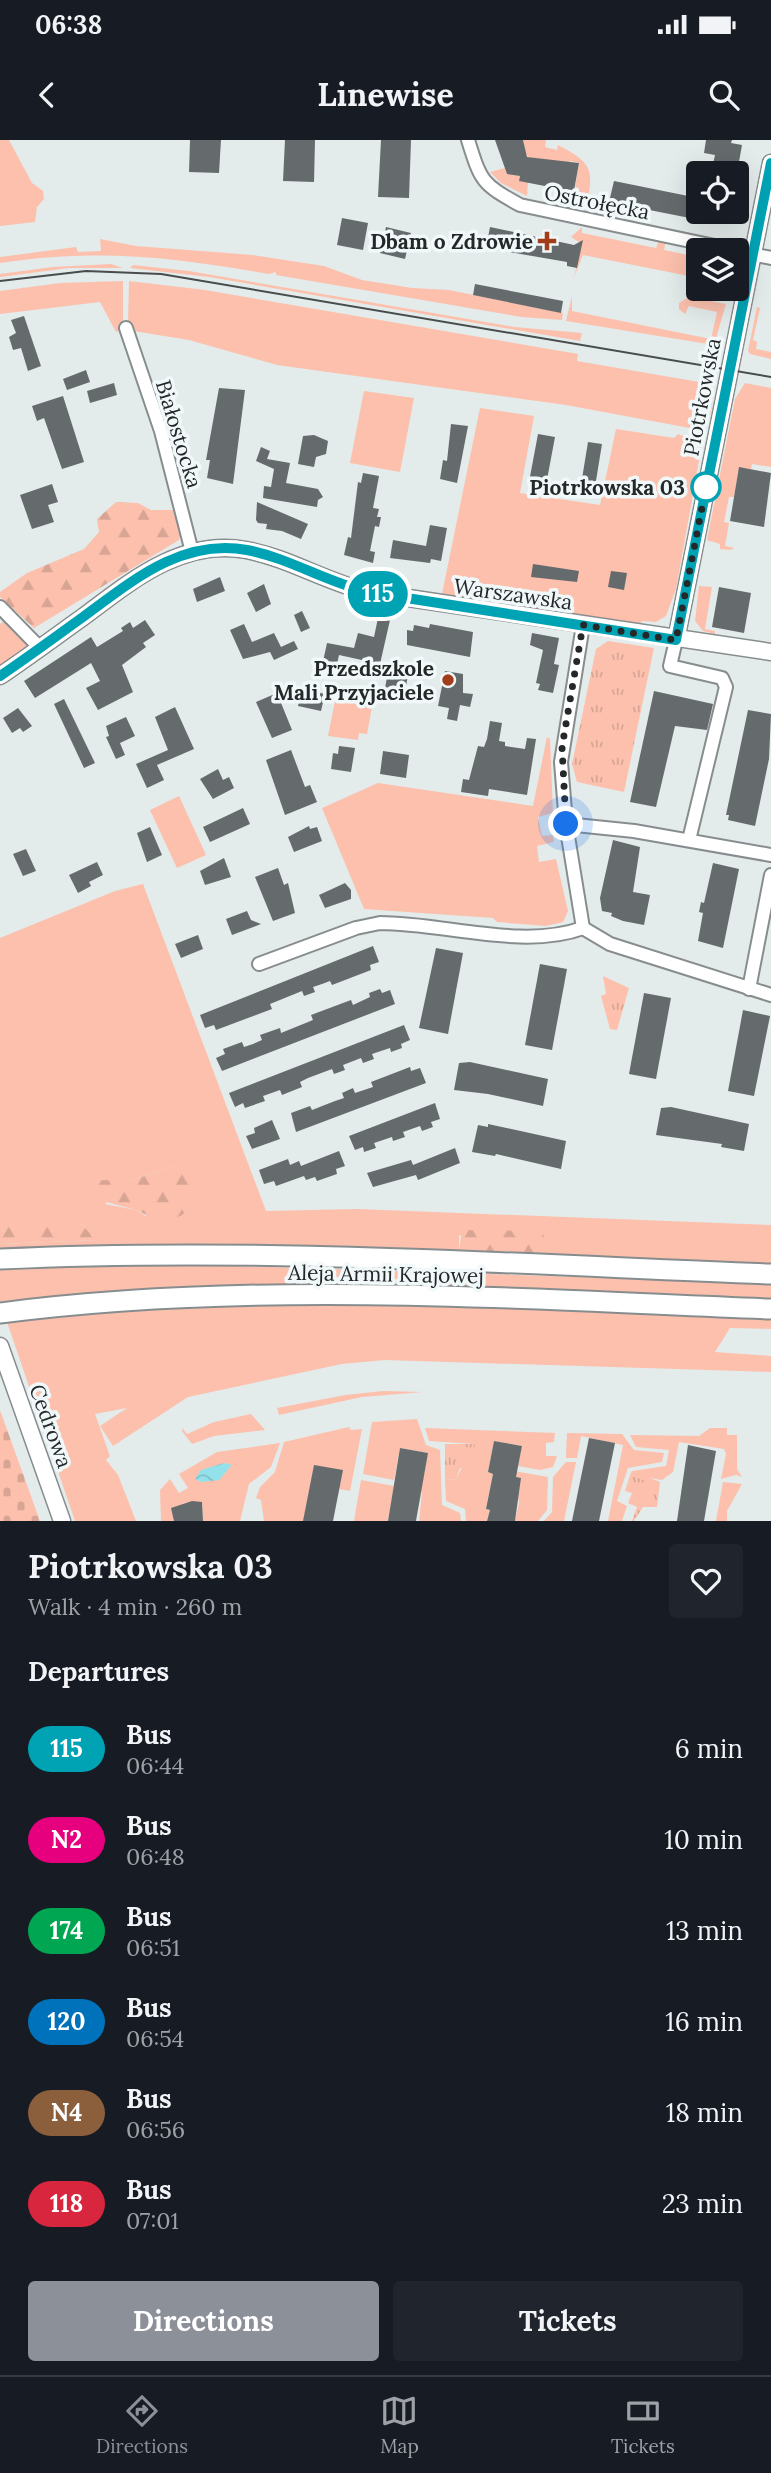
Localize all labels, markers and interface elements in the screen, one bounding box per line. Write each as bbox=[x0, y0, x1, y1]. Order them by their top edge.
text: 06:38 bbox=[35, 8, 102, 41]
text: Linewise bbox=[317, 74, 454, 115]
icon: back bbox=[28, 76, 66, 114]
icon: search bbox=[705, 76, 743, 114]
map controls bbox=[686, 161, 749, 301]
button: locate bbox=[686, 161, 749, 224]
street label: Ostrołęcka bbox=[542, 179, 652, 225]
place label: Dbam o Zdrowie bbox=[370, 228, 533, 255]
marker: Dbam o Zdrowie bbox=[539, 233, 555, 249]
button: layers bbox=[686, 238, 749, 301]
street label: Piotrkowska bbox=[677, 335, 727, 458]
street label: Białostocka bbox=[150, 377, 208, 491]
marker: Piotrkowska 03 bbox=[691, 472, 721, 502]
place label: Piotrkowska 03 bbox=[529, 474, 685, 501]
line badge: 115 bbox=[338, 571, 418, 617]
street label: Warszawska bbox=[452, 572, 574, 616]
text: 115 bbox=[362, 578, 394, 609]
place label: Przedszkole Mali Przyjaciele bbox=[274, 655, 434, 706]
marker: Przedszkole Mali Przyjaciele bbox=[440, 672, 456, 688]
your location bbox=[548, 806, 583, 841]
street label: Aleja Armii Krajowej bbox=[287, 1259, 484, 1289]
street label: Cedrowa bbox=[23, 1381, 79, 1472]
button: heart bbox=[669, 1544, 743, 1618]
text: Piotrkowska 03 bbox=[28, 1545, 273, 1587]
text: Walk · 4 min · 260 m bbox=[28, 1592, 242, 1621]
text: Departures bbox=[28, 1655, 169, 1688]
text: Bus bbox=[126, 1718, 172, 1751]
text: 6 min bbox=[675, 1732, 743, 1765]
text: 115 bbox=[50, 1733, 83, 1764]
text: 06:44 bbox=[126, 1751, 184, 1780]
text: Bus bbox=[126, 1809, 172, 1842]
text: 10 min bbox=[664, 1823, 743, 1856]
text: N2 bbox=[51, 1824, 82, 1855]
text: 06:48 bbox=[126, 1842, 185, 1871]
text: Bus bbox=[126, 1900, 172, 1933]
text: 13 min bbox=[666, 1914, 743, 1947]
text: 174 bbox=[50, 1915, 83, 1946]
text: 06:51 bbox=[126, 1933, 180, 1962]
text: Bus bbox=[126, 1991, 172, 2024]
text: 16 min bbox=[665, 2005, 743, 2038]
text: 120 bbox=[48, 2006, 85, 2037]
text: 06:54 bbox=[126, 2024, 184, 2053]
text: Bus bbox=[126, 2082, 172, 2115]
text: 18 min bbox=[666, 2096, 743, 2129]
text: N4 bbox=[51, 2097, 82, 2128]
text: 06:56 bbox=[126, 2115, 185, 2144]
text: Bus bbox=[126, 2173, 172, 2206]
text: 23 min bbox=[662, 2187, 743, 2220]
text: 118 bbox=[50, 2188, 83, 2219]
text: 07:01 bbox=[126, 2206, 179, 2235]
button: Directions bbox=[28, 2281, 379, 2361]
button: Tickets bbox=[393, 2281, 743, 2361]
tab: Directions bbox=[96, 2392, 188, 2458]
tab: Map bbox=[380, 2392, 419, 2458]
tab: Tickets bbox=[611, 2392, 675, 2458]

